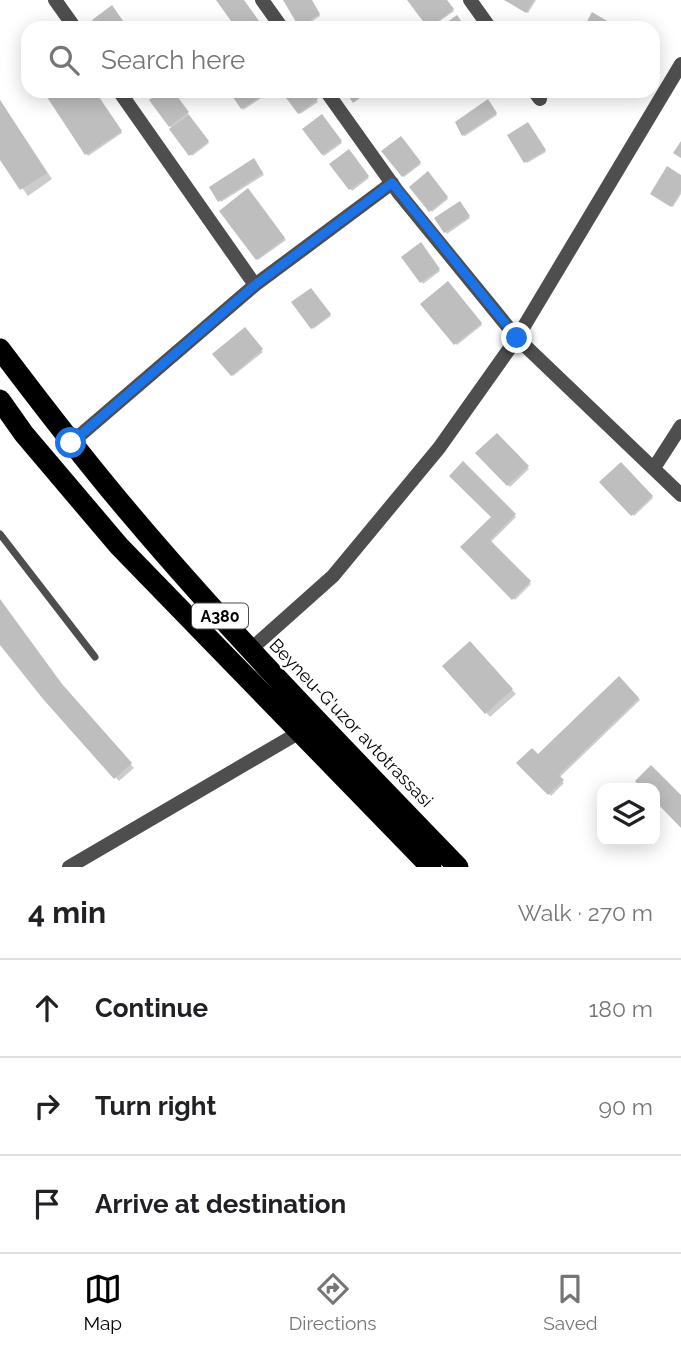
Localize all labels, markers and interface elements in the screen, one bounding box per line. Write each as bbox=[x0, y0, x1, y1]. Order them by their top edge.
search box bbox=[21, 21, 660, 98]
icon: search bbox=[45, 41, 83, 79]
text: Search here bbox=[101, 45, 245, 75]
route end bbox=[501, 322, 532, 353]
route start bbox=[55, 427, 86, 458]
road number: A380 bbox=[192, 604, 248, 628]
street label: Beyneu-G'uzor avtotrassasi bbox=[265, 634, 437, 811]
map controls bbox=[597, 783, 660, 846]
button: layers bbox=[597, 783, 660, 846]
text: 4 min bbox=[28, 895, 106, 930]
text: Walk · 270 m bbox=[518, 899, 653, 926]
icon: ahead bbox=[28, 989, 66, 1027]
text: Continue bbox=[95, 993, 208, 1023]
text: 180 m bbox=[588, 995, 653, 1022]
icon: right bbox=[28, 1087, 66, 1125]
text: Turn right bbox=[95, 1091, 216, 1121]
text: 90 m bbox=[598, 1093, 653, 1120]
icon: arrive bbox=[28, 1185, 66, 1223]
text: Arrive at destination bbox=[95, 1189, 346, 1219]
tab: Map bbox=[83, 1270, 122, 1334]
tab: Directions bbox=[289, 1270, 377, 1334]
tab: Saved bbox=[543, 1270, 598, 1334]

